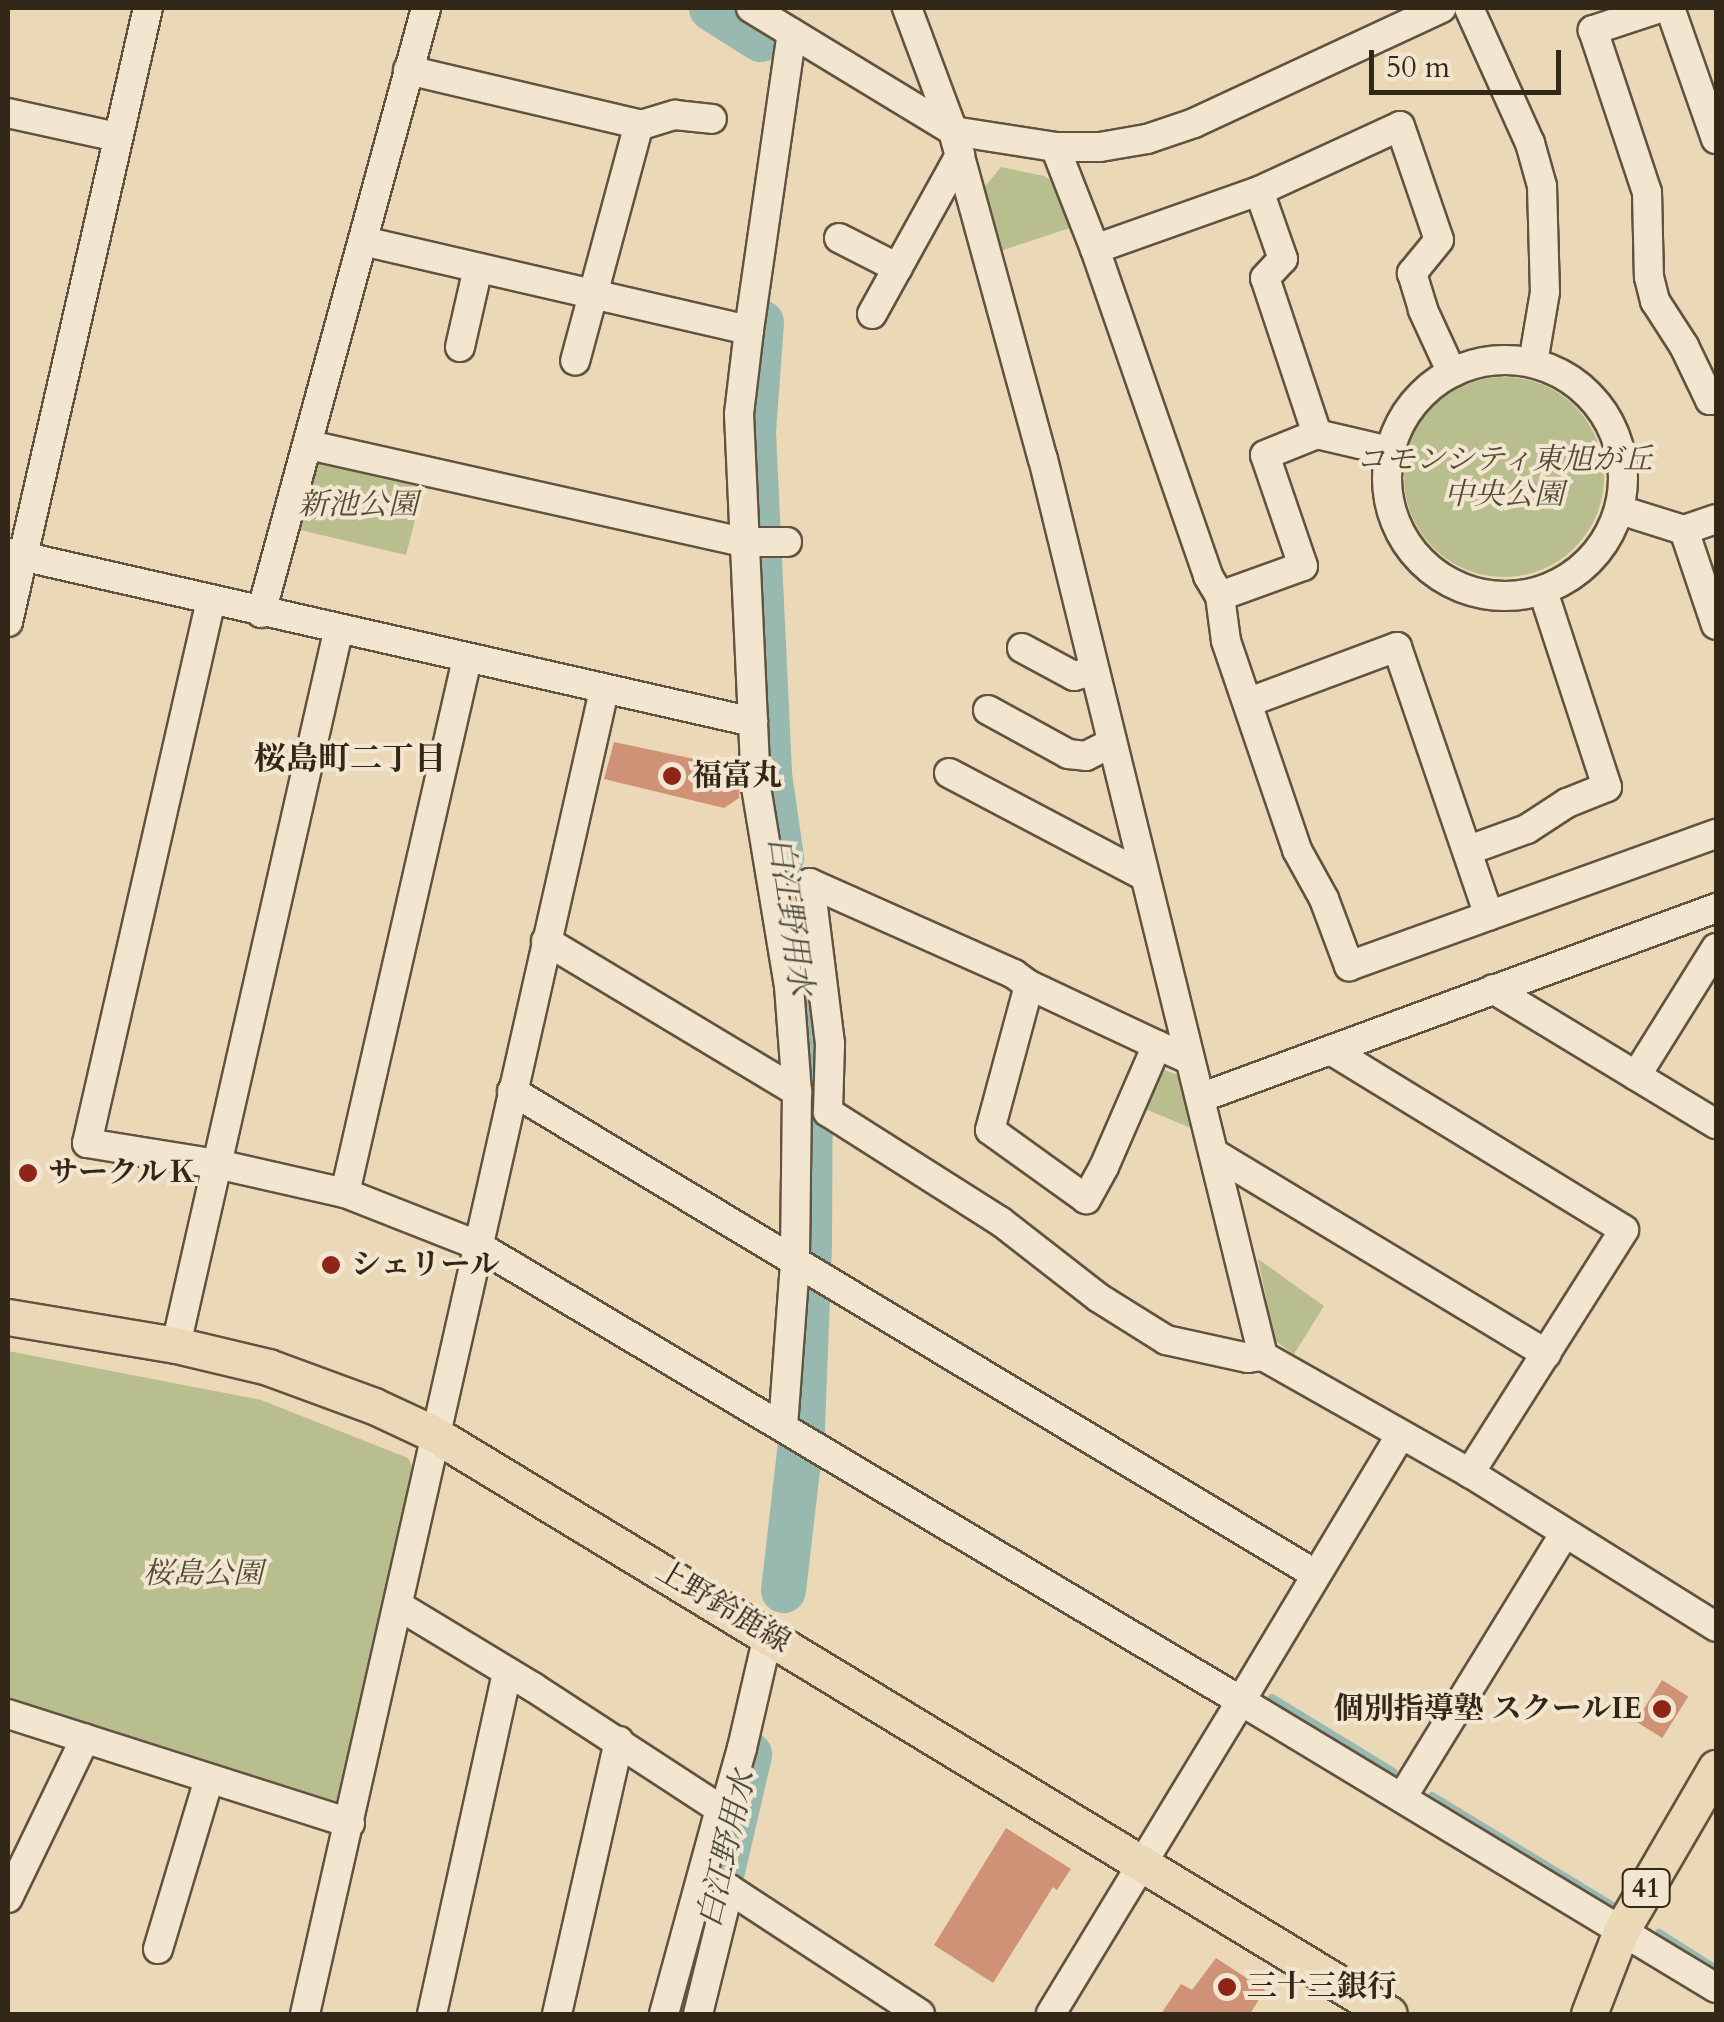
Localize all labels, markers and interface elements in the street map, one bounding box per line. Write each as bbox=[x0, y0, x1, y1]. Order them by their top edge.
scale bar bbox=[1374, 30, 1566, 92]
text: 50 m bbox=[1386, 47, 1450, 88]
park label: コモンシティ東旭が丘 中央公園 bbox=[1354, 442, 1654, 512]
park label: 新池公園 bbox=[298, 487, 418, 523]
district label: 桜島町二丁目 bbox=[254, 740, 446, 778]
place label: 福富丸 bbox=[692, 758, 782, 794]
marker: 福富丸 bbox=[661, 765, 683, 787]
water label: 白江野用水 bbox=[760, 834, 820, 998]
place label: サークルＫ bbox=[48, 1155, 198, 1191]
marker: サークルＫ bbox=[17, 1162, 39, 1184]
place label: シェリール bbox=[351, 1247, 501, 1283]
marker: シェリール bbox=[320, 1254, 342, 1276]
street label: 上野鈴鹿線 bbox=[649, 1553, 797, 1661]
park label: 桜島公園 bbox=[143, 1556, 263, 1592]
place label: 個別指導塾 スクールIE bbox=[1333, 1691, 1642, 1727]
marker: 個別指導塾 スクールIE bbox=[1651, 1698, 1673, 1720]
water label: 白江野用水 bbox=[690, 1767, 764, 1931]
road number: 41 bbox=[1621, 1865, 1671, 1911]
place label: 三十三銀行 bbox=[1247, 1969, 1397, 2005]
marker: 三十三銀行 bbox=[1216, 1976, 1238, 1998]

